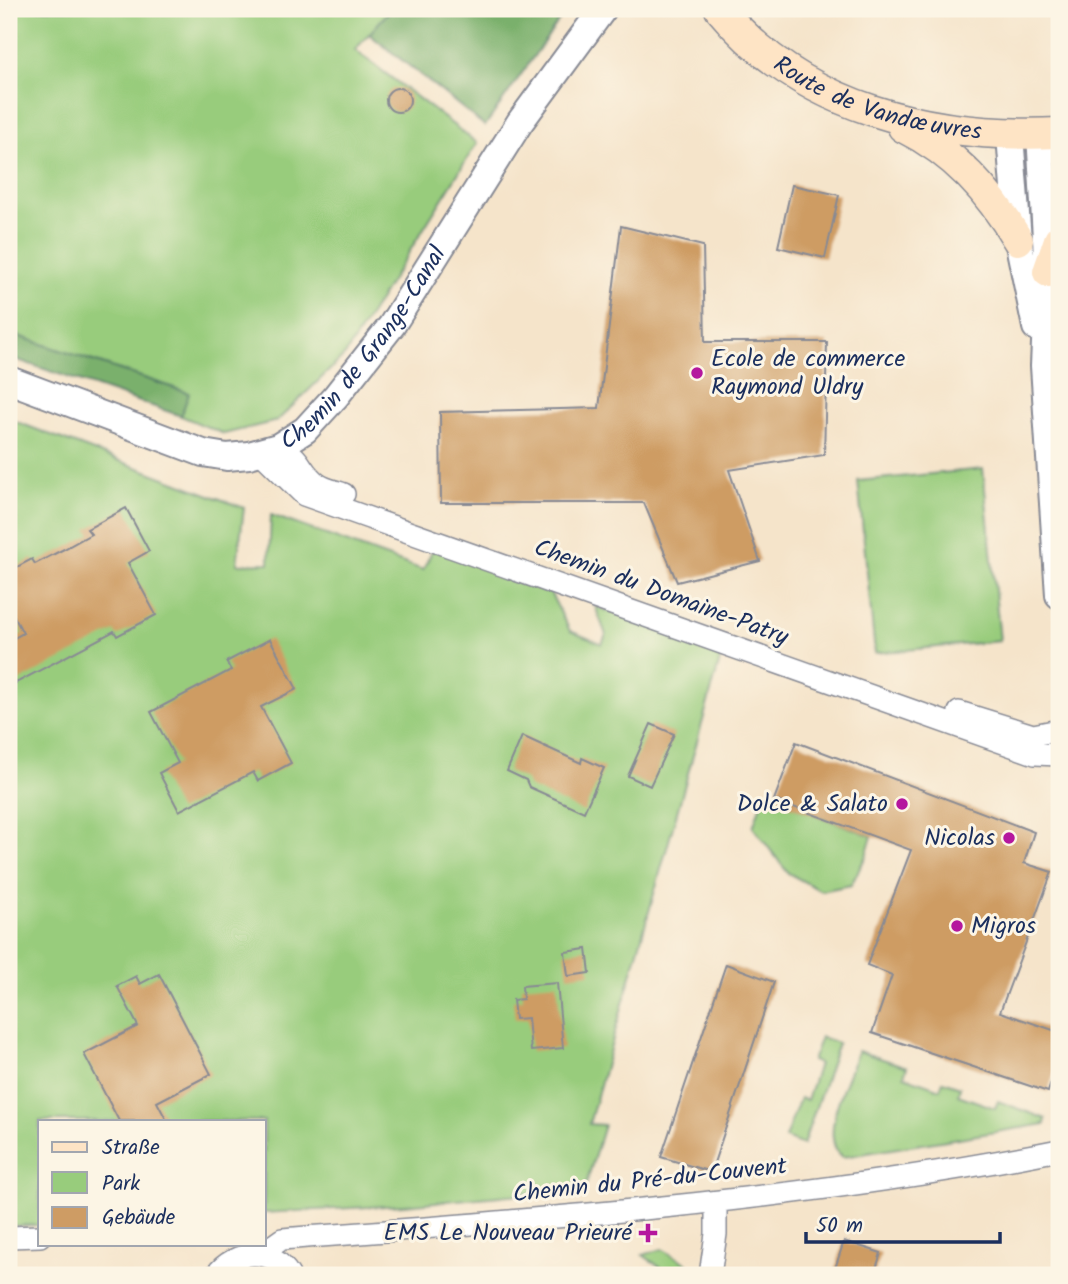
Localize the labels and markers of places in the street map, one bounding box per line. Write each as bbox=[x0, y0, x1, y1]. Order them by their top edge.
place label: Ecole de commerce Raymond Uldry bbox=[711, 340, 905, 407]
marker: Ecole de commerce Raymond Uldry bbox=[689, 365, 705, 381]
place label: Dolce & Salato bbox=[737, 785, 888, 824]
marker: Dolce & Salato bbox=[894, 796, 910, 812]
place label: Nicolas bbox=[924, 819, 995, 858]
marker: Nicolas bbox=[1001, 830, 1017, 846]
place label: Migros bbox=[971, 907, 1036, 946]
marker: Migros bbox=[949, 918, 965, 934]
place label: EMS Le Nouveau Prieuré bbox=[384, 1214, 633, 1253]
marker: EMS Le Nouveau Prieuré bbox=[638, 1223, 658, 1243]

